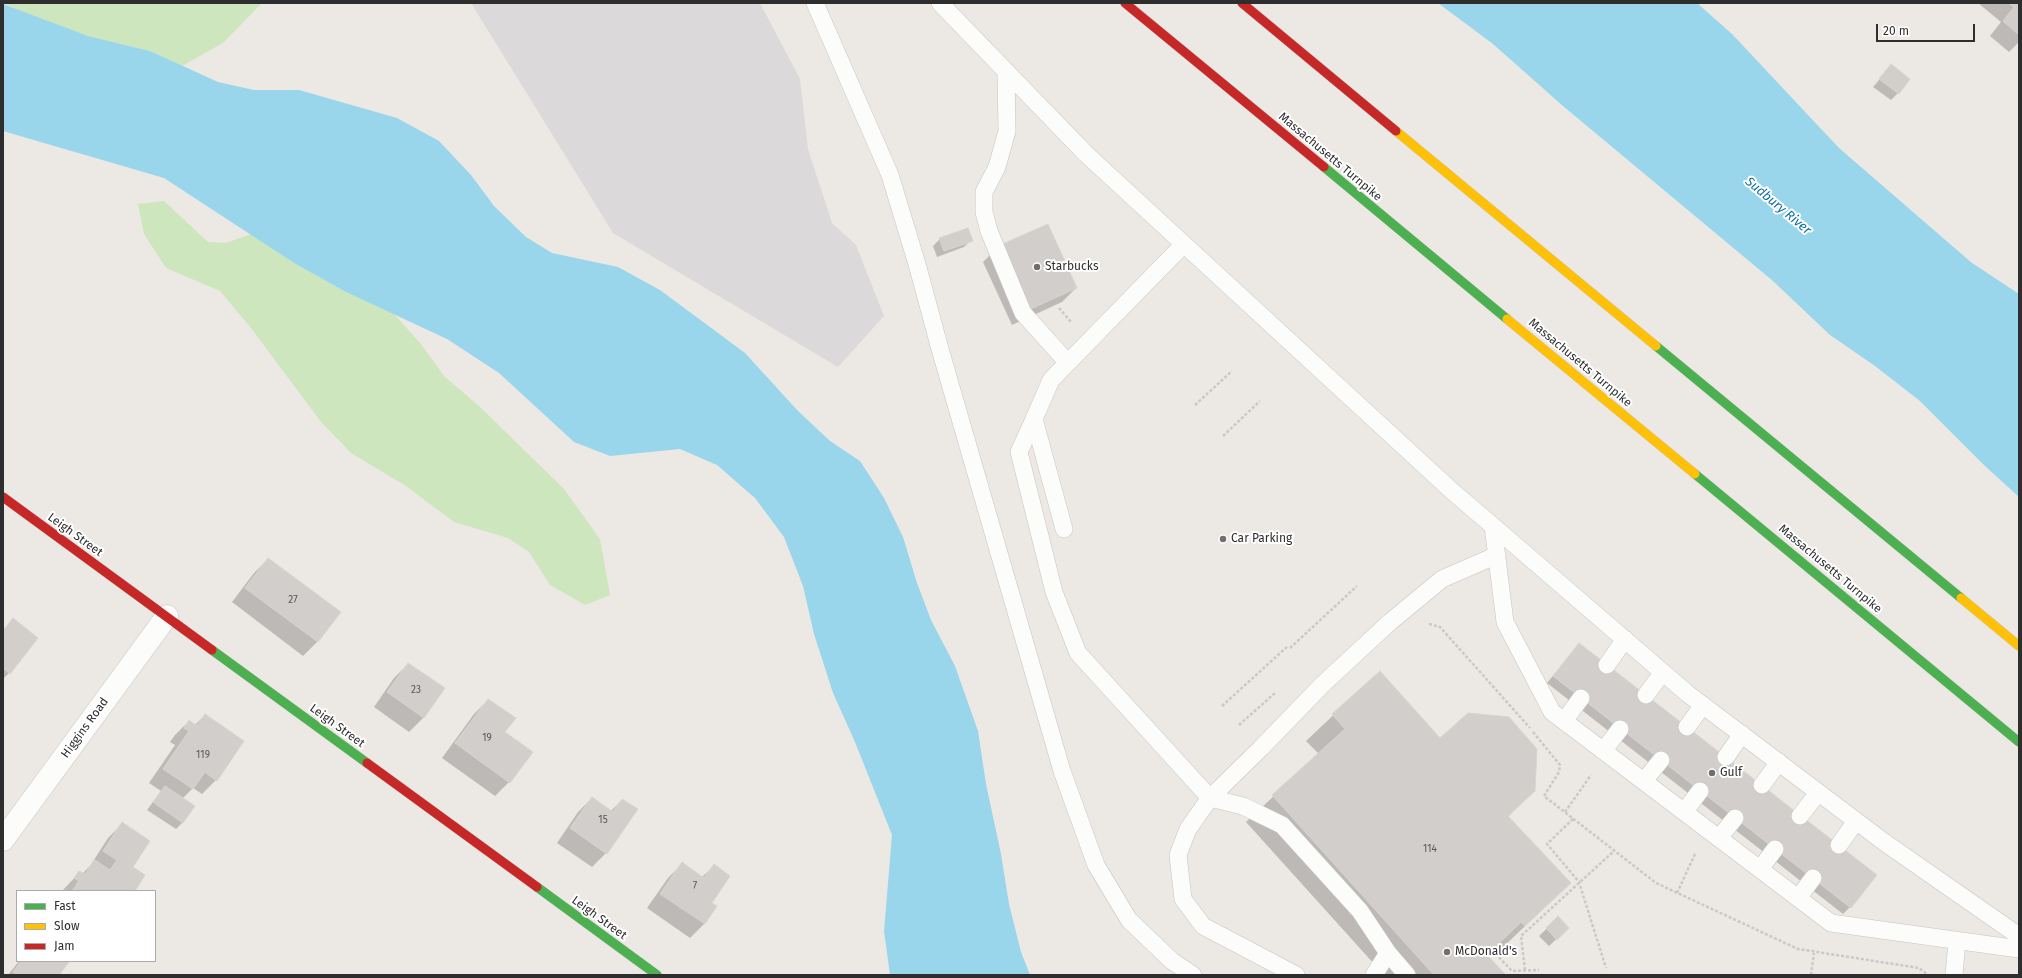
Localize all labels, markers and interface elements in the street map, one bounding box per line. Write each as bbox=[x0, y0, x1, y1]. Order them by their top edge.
scale bar bbox=[1878, 16, 1977, 42]
text: 20 m bbox=[1883, 24, 1909, 38]
street label: Massachusetts Turnpike bbox=[1276, 110, 1384, 204]
water label: Sudbury River bbox=[1742, 174, 1814, 238]
place label: Starbucks bbox=[1045, 260, 1098, 274]
marker: Starbucks bbox=[1032, 262, 1042, 272]
street label: Massachusetts Turnpike bbox=[1526, 316, 1634, 410]
street label: Leigh Street bbox=[45, 510, 105, 560]
street label: Massachusetts Turnpike bbox=[1776, 522, 1884, 616]
place label: Car Parking bbox=[1231, 532, 1292, 546]
marker: Car Parking bbox=[1218, 534, 1228, 544]
house number: 27 bbox=[288, 594, 298, 606]
house number: 23 bbox=[411, 684, 421, 696]
street label: Higgins Road bbox=[58, 695, 112, 761]
street label: Leigh Street bbox=[307, 701, 367, 751]
house number: 19 bbox=[482, 732, 492, 744]
house number: 119 bbox=[196, 749, 210, 761]
place label: Gulf bbox=[1720, 766, 1742, 780]
marker: Gulf bbox=[1707, 768, 1717, 778]
house number: 15 bbox=[598, 814, 608, 826]
house number: 114 bbox=[1423, 843, 1437, 855]
house number: 7 bbox=[693, 880, 697, 892]
legend bbox=[16, 890, 156, 962]
street label: Leigh Street bbox=[569, 893, 629, 943]
text: Fast bbox=[54, 899, 76, 913]
text: Slow bbox=[54, 919, 80, 933]
text: Jam bbox=[54, 939, 74, 953]
place label: McDonald's bbox=[1455, 945, 1517, 959]
marker: McDonald's bbox=[1442, 947, 1452, 957]

